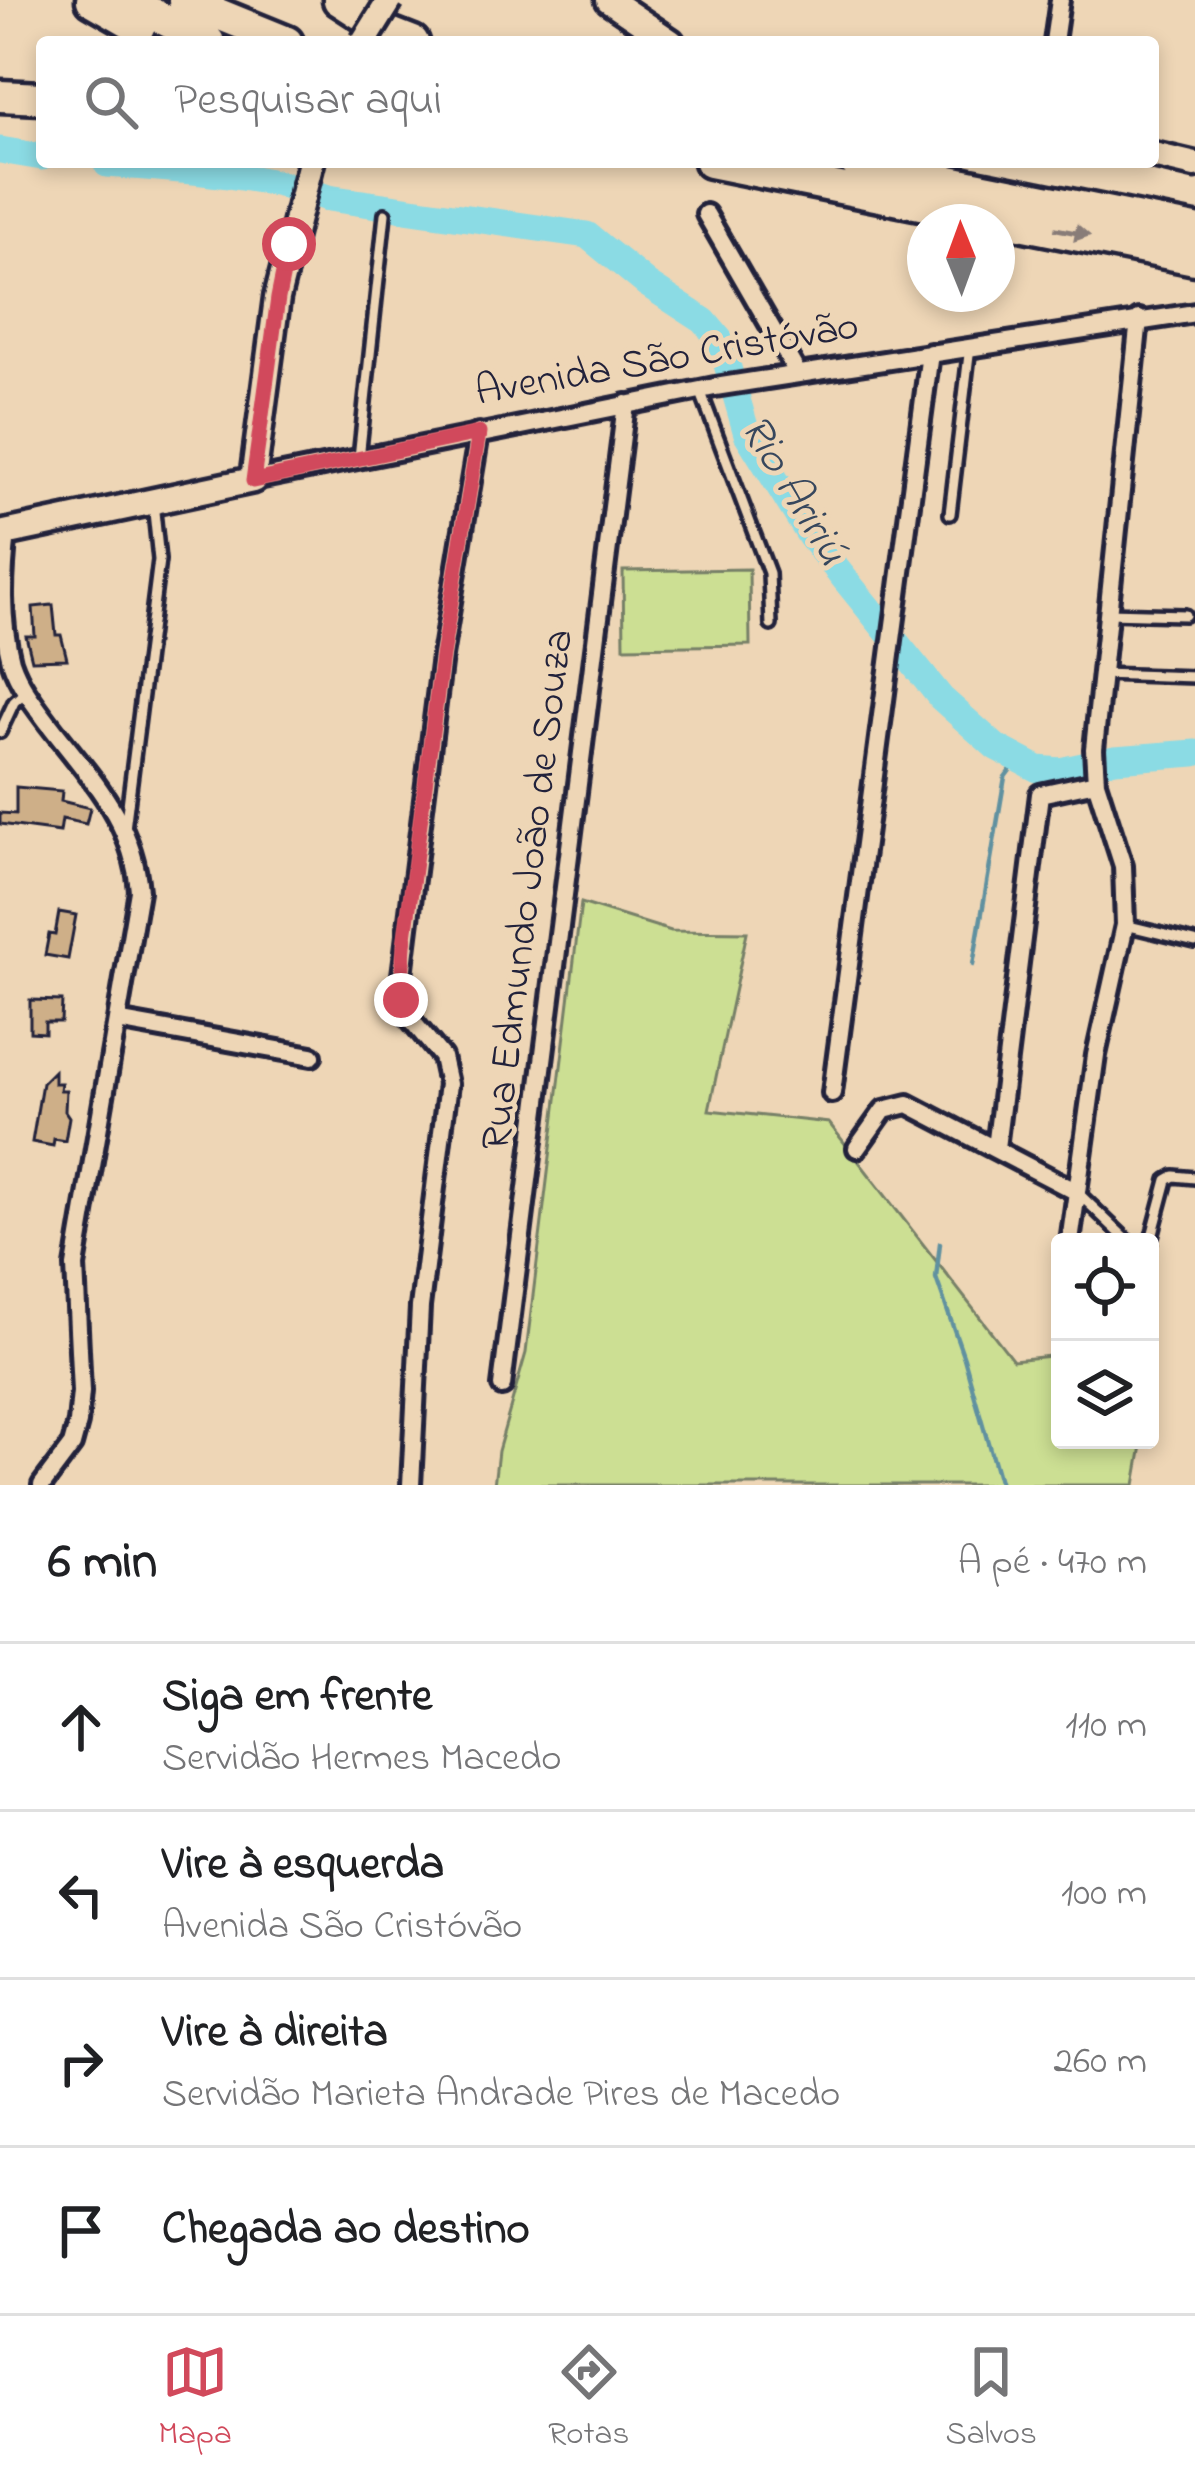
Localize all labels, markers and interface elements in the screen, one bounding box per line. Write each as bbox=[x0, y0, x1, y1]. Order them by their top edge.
search box bbox=[36, 36, 1159, 168]
icon: search bbox=[78, 69, 144, 135]
text: Pesquisar aqui bbox=[174, 69, 442, 135]
north arrow bbox=[907, 204, 1015, 312]
route start bbox=[262, 217, 316, 271]
one-way arrow bbox=[1054, 223, 1092, 242]
street label: Avenida São Cristóvão bbox=[471, 296, 863, 424]
water label: Rio Aririú bbox=[721, 403, 863, 579]
street label: Rua Edmundo João de Souza bbox=[467, 626, 591, 1154]
route end bbox=[374, 973, 428, 1027]
map controls bbox=[1051, 1233, 1159, 1449]
button: locate bbox=[1051, 1233, 1159, 1341]
button: layers bbox=[1051, 1341, 1159, 1449]
text: 6 min bbox=[48, 1526, 157, 1601]
text: A pé · 470 m bbox=[958, 1535, 1147, 1592]
text: Siga em frente bbox=[162, 1665, 432, 1731]
icon: ahead bbox=[48, 1694, 114, 1760]
text: 110 m bbox=[1065, 1698, 1147, 1755]
text: Servidão Hermes Macedo bbox=[162, 1731, 562, 1788]
text: Vire à esquerda bbox=[162, 1833, 444, 1899]
icon: left bbox=[48, 1862, 114, 1928]
text: 100 m bbox=[1061, 1866, 1147, 1923]
text: Avenida São Cristóvão bbox=[162, 1899, 522, 1956]
text: Vire à direita bbox=[162, 2001, 388, 2067]
icon: right bbox=[48, 2030, 114, 2096]
text: 260 m bbox=[1054, 2034, 1147, 2091]
text: Servidão Marieta Andrade Pires de Macedo bbox=[162, 2067, 840, 2124]
icon: arrive bbox=[48, 2198, 114, 2264]
text: Chegada ao destino bbox=[162, 2198, 530, 2264]
tab: Mapa bbox=[158, 2339, 232, 2459]
tab: Rotas bbox=[548, 2339, 629, 2459]
tab: Salvos bbox=[946, 2339, 1037, 2459]

